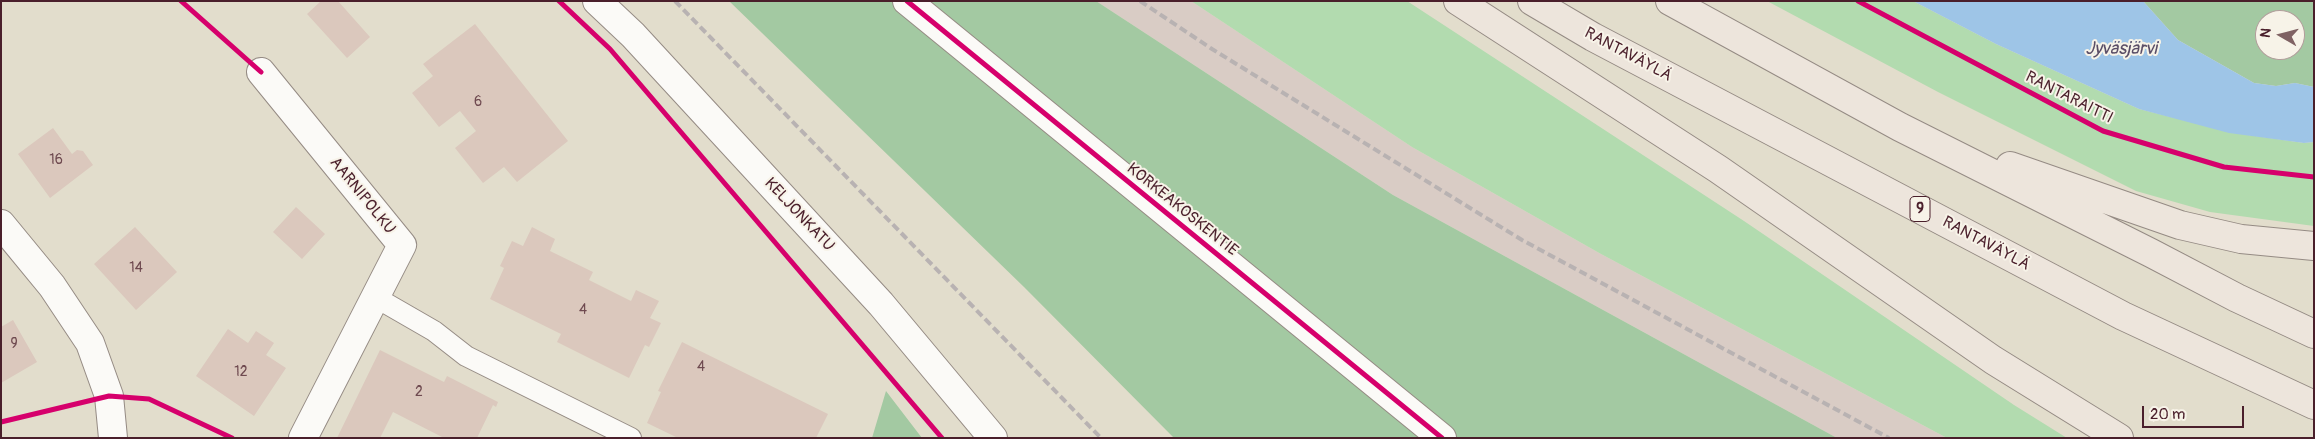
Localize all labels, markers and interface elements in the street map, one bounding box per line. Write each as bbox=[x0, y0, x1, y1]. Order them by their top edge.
north arrow bbox=[2255, 10, 2305, 60]
street label: RANTAVÄYLÄ bbox=[1581, 24, 1675, 86]
text: N bbox=[2257, 27, 2275, 39]
water label: Jyväsjärvi bbox=[2085, 38, 2157, 60]
street label: RANTARAITTI bbox=[2022, 68, 2116, 128]
house number: 6 bbox=[474, 94, 482, 110]
house number: 16 bbox=[49, 152, 63, 168]
street label: AARNIPOLKU bbox=[325, 154, 399, 238]
street label: KORKEAKOSKENTIE bbox=[1123, 159, 1241, 261]
street label: KELJONKATU bbox=[760, 174, 838, 256]
road number: 9 bbox=[1910, 196, 1930, 222]
street label: RANTAVÄYLÄ bbox=[1939, 213, 2033, 275]
house number: 14 bbox=[129, 260, 143, 276]
house number: 4 bbox=[579, 302, 587, 318]
house number: 9 bbox=[10, 336, 18, 352]
house number: 4 bbox=[697, 359, 705, 375]
house number: 12 bbox=[234, 364, 248, 380]
house number: 2 bbox=[415, 384, 423, 400]
scale bar bbox=[2145, 396, 2248, 428]
text: 20 m bbox=[2150, 405, 2185, 424]

